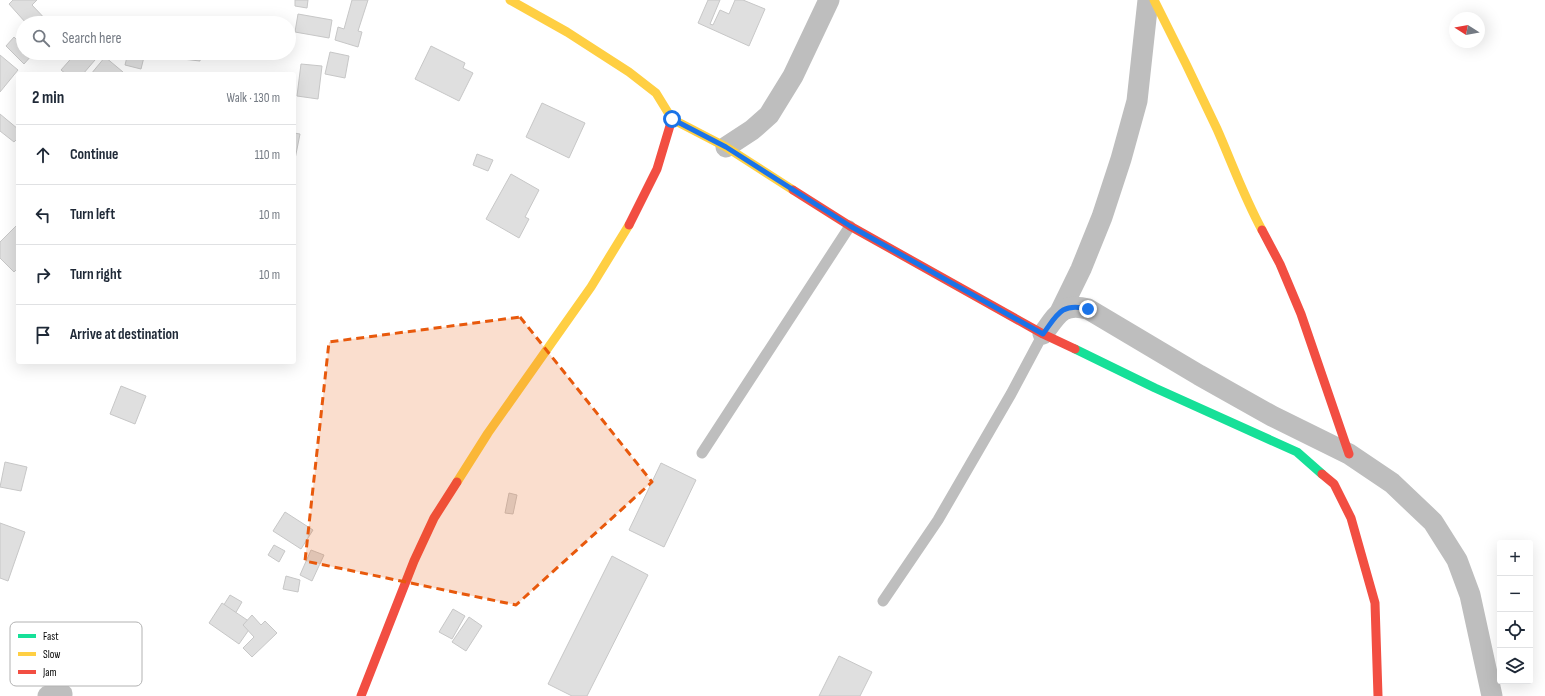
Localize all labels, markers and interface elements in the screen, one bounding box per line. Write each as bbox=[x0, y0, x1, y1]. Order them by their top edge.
north arrow bbox=[1449, 12, 1485, 48]
search box bbox=[16, 16, 296, 60]
icon: search bbox=[30, 27, 52, 49]
text: Search here bbox=[62, 29, 122, 48]
text: 2 min bbox=[32, 88, 64, 108]
text: Walk · 130 m bbox=[227, 90, 280, 106]
route start bbox=[663, 110, 681, 128]
icon: ahead bbox=[32, 144, 54, 166]
text: Continue bbox=[70, 145, 119, 164]
text: 110 m bbox=[255, 147, 280, 163]
icon: left bbox=[32, 204, 54, 226]
text: Turn left bbox=[70, 205, 115, 224]
text: 10 m bbox=[259, 207, 280, 223]
icon: right bbox=[32, 264, 54, 286]
text: Turn right bbox=[70, 265, 122, 284]
text: 10 m bbox=[259, 267, 280, 283]
route end bbox=[1079, 300, 1097, 318]
icon: arrive bbox=[32, 324, 54, 346]
text: Arrive at destination bbox=[70, 325, 179, 344]
map controls bbox=[1497, 540, 1533, 684]
button: + bbox=[1497, 540, 1533, 576]
button: − bbox=[1497, 576, 1533, 612]
button: locate bbox=[1497, 612, 1533, 648]
legend bbox=[10, 622, 142, 686]
text: Fast bbox=[43, 630, 59, 643]
text: Slow bbox=[43, 648, 60, 661]
button: layers bbox=[1497, 648, 1533, 684]
text: Jam bbox=[42, 666, 57, 679]

